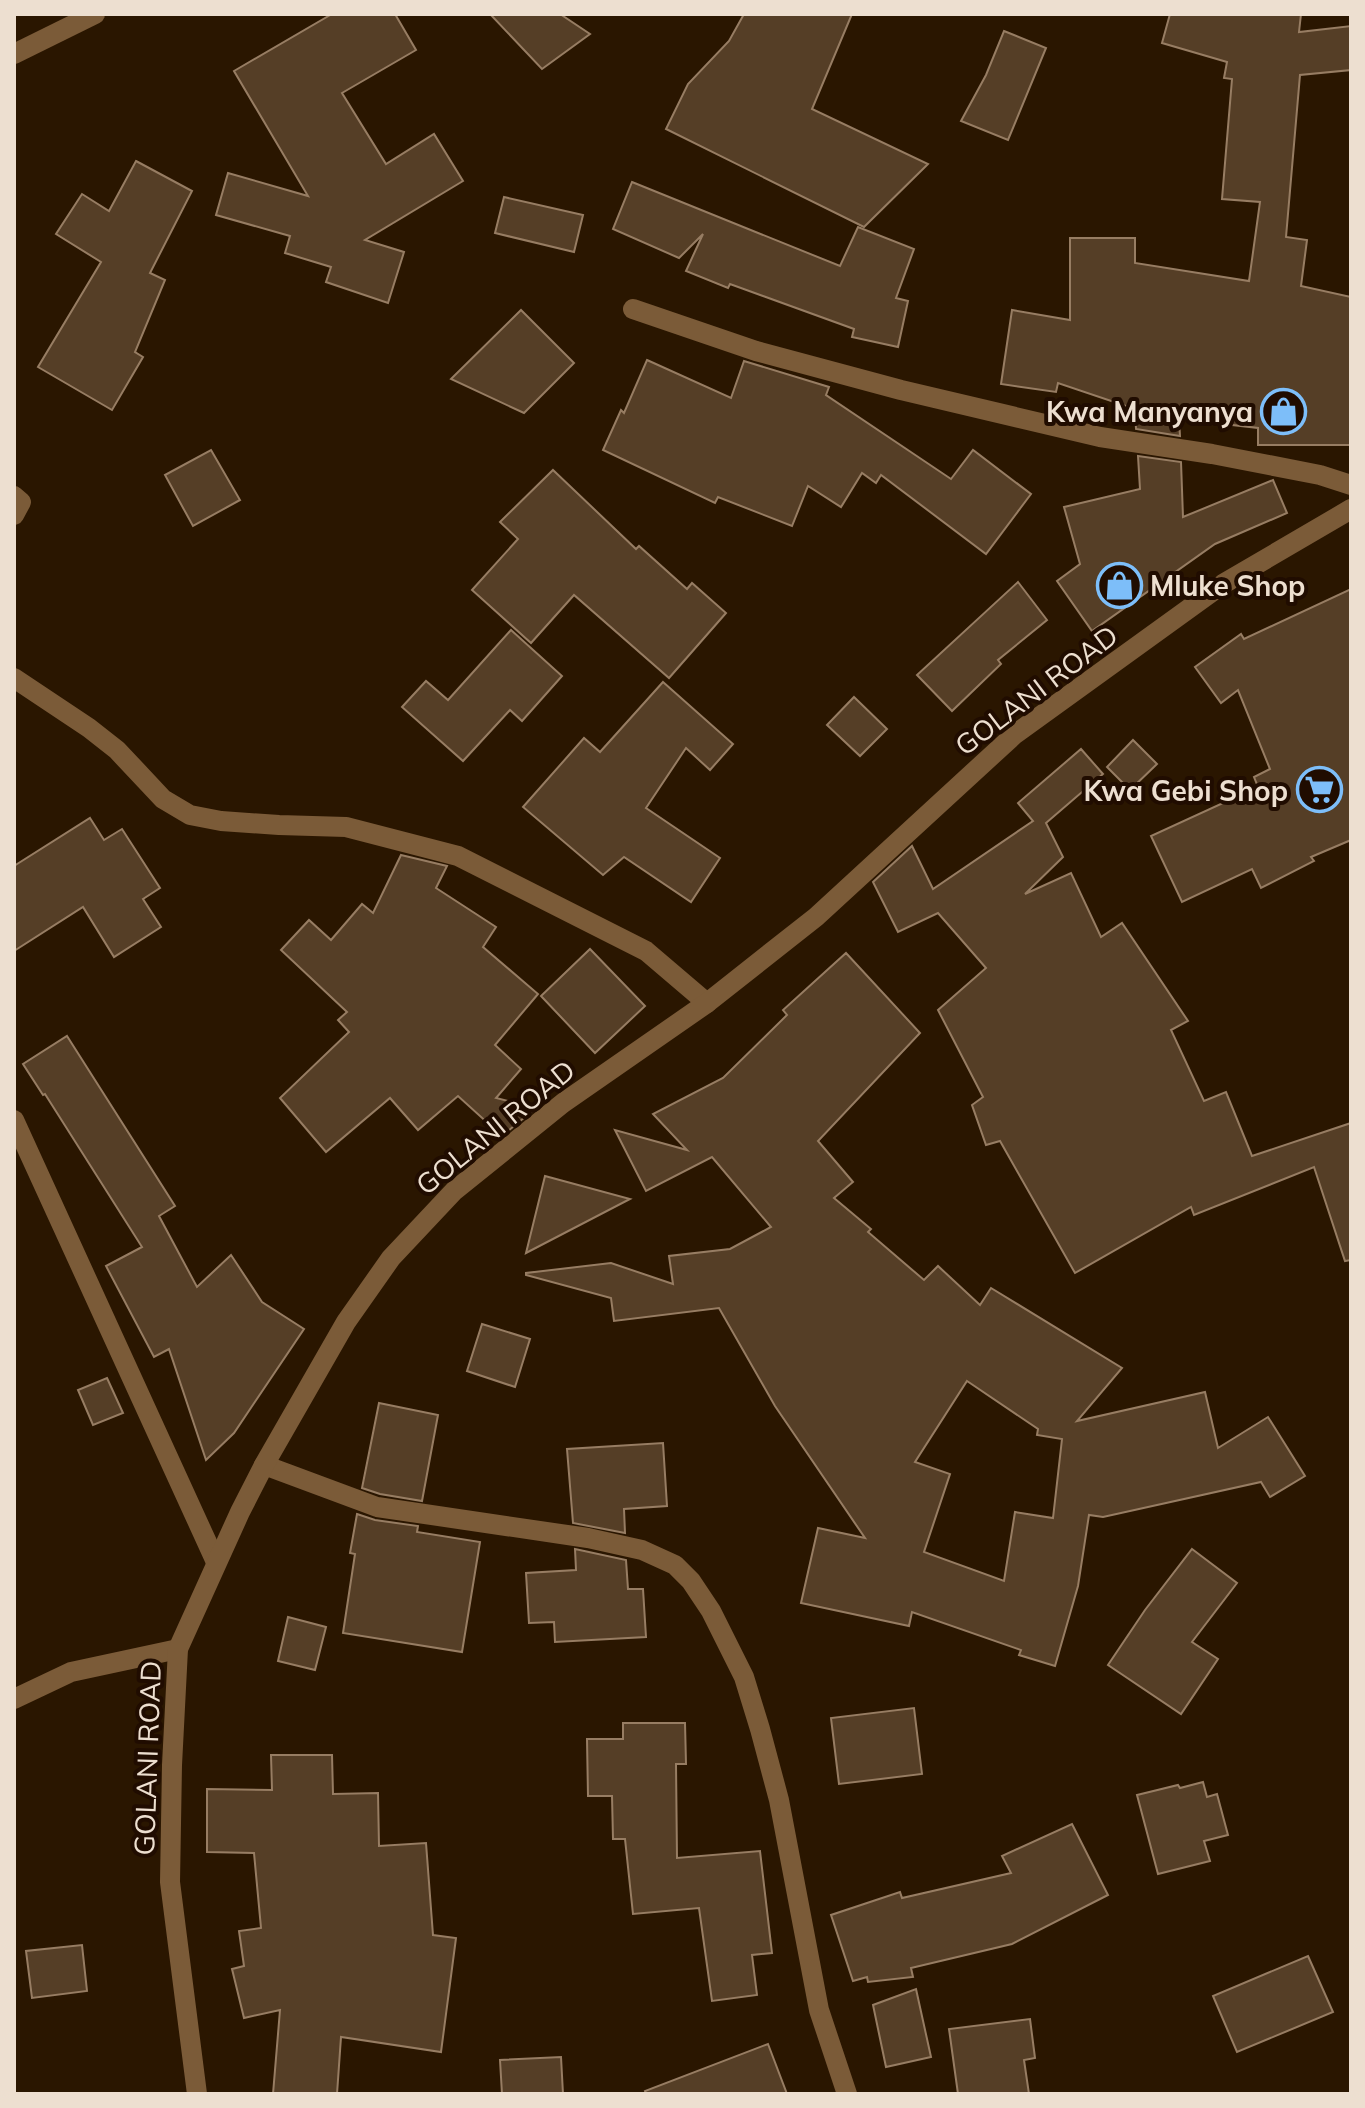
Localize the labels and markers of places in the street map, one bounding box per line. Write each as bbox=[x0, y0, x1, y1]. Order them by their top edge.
shop icon: Kwa Manyanya bbox=[1260, 387, 1308, 435]
place label: Kwa Manyanya bbox=[1046, 394, 1253, 429]
shop icon: Mluke Shop bbox=[1095, 561, 1143, 609]
place label: Mluke Shop bbox=[1150, 568, 1305, 603]
supermarket icon: Kwa Gebi Shop bbox=[1295, 766, 1343, 814]
place label: Kwa Gebi Shop bbox=[1083, 773, 1288, 808]

